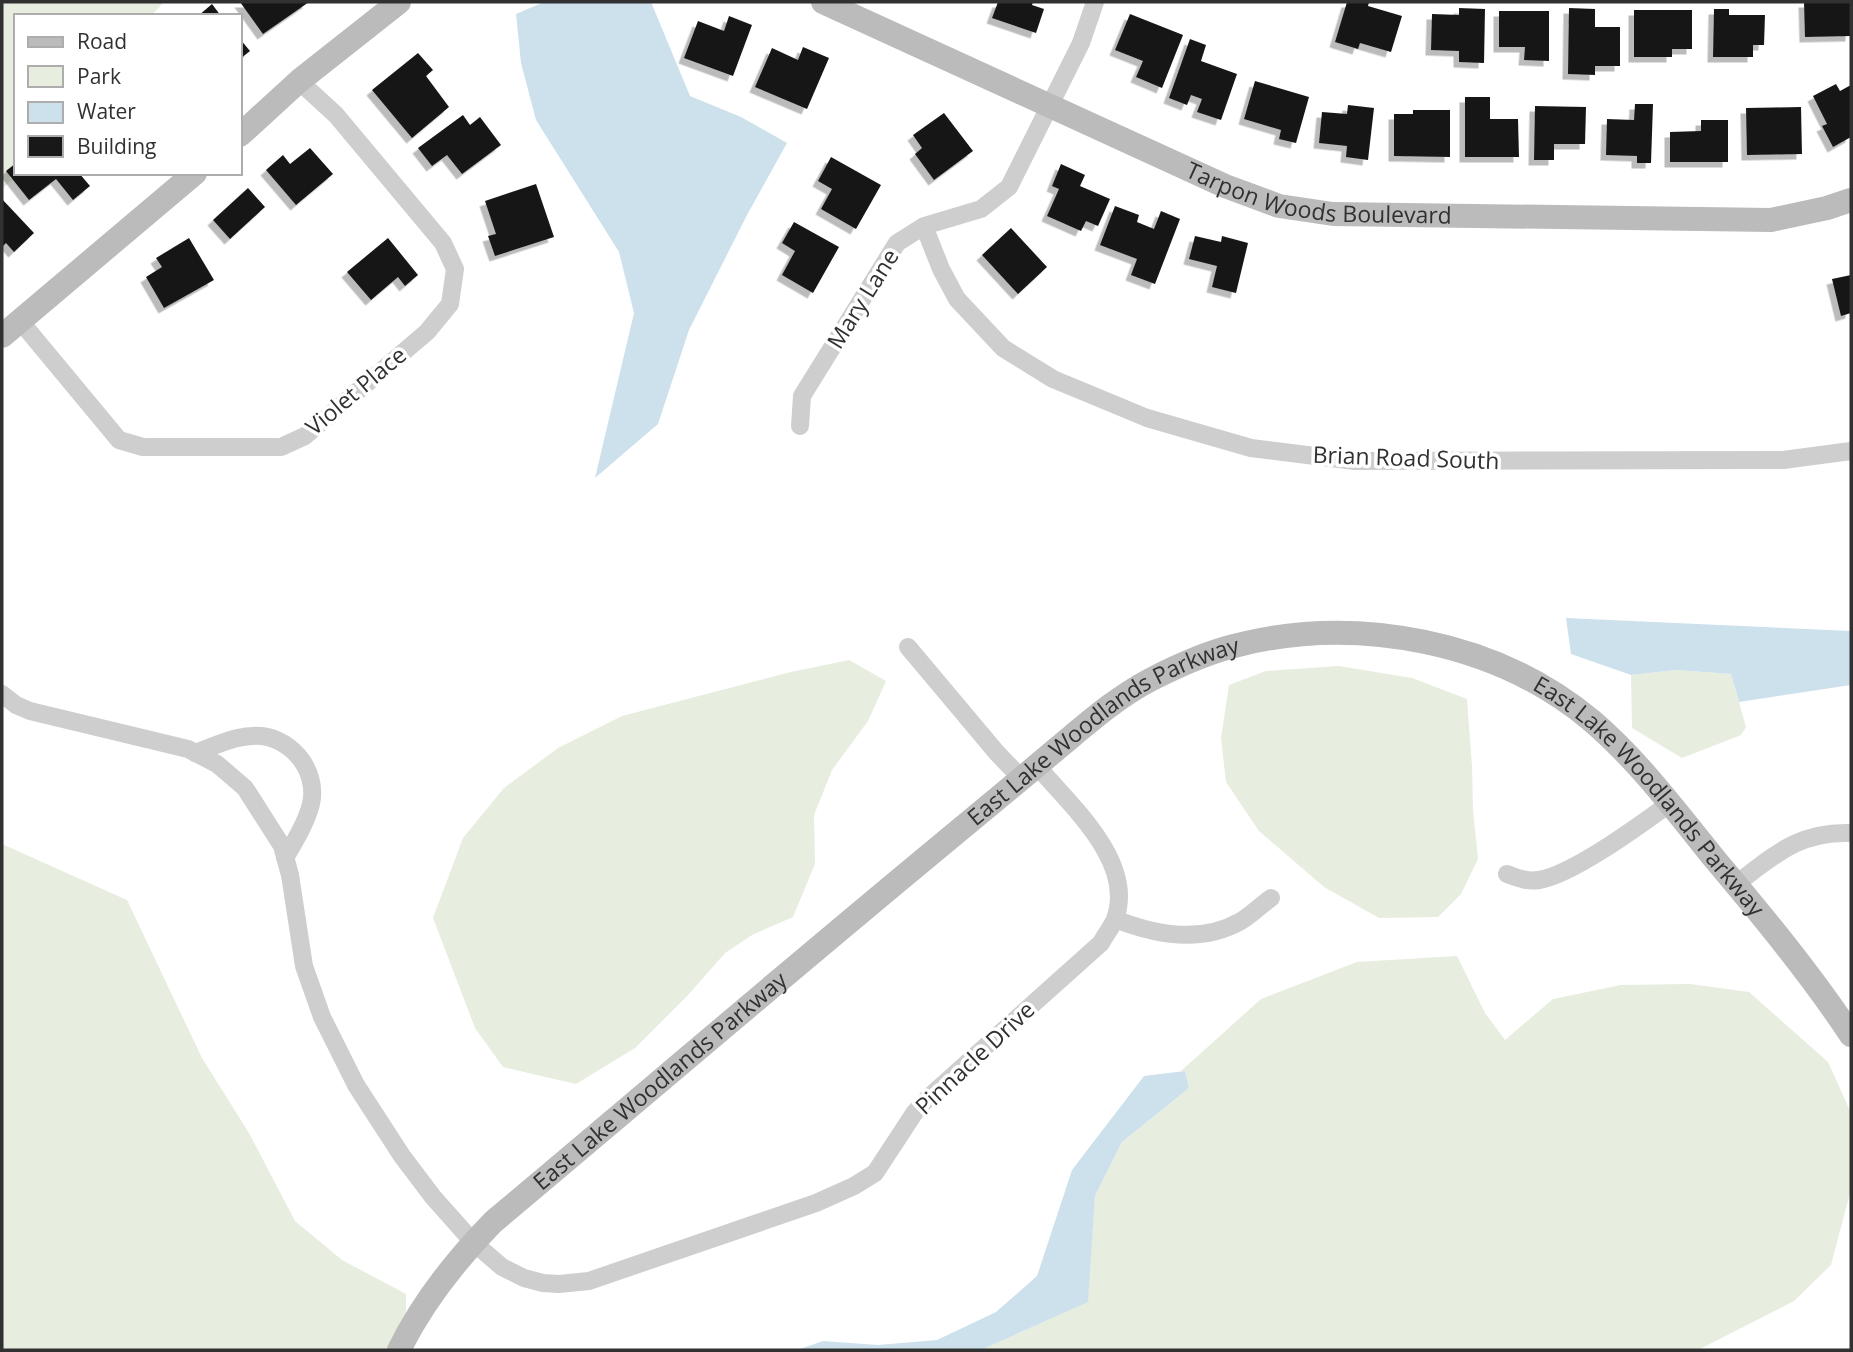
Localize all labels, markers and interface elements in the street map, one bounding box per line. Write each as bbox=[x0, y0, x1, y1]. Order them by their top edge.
legend bbox=[14, 14, 242, 175]
text: Road bbox=[77, 27, 127, 55]
text: Park bbox=[77, 62, 121, 90]
text: Water bbox=[77, 97, 136, 125]
text: Building bbox=[77, 132, 156, 160]
street label: Tarpon Woods Boulevard bbox=[1181, 153, 1452, 231]
street label: Mary Lane bbox=[819, 242, 905, 355]
street label: Violet Place bbox=[298, 339, 413, 442]
street label: Brian Road South bbox=[1312, 438, 1500, 476]
street label: East Lake Woodlands Parkway bbox=[960, 628, 1243, 832]
street label: East Lake Woodlands Parkway bbox=[1528, 668, 1773, 923]
street label: East Lake Woodlands Parkway bbox=[526, 963, 794, 1197]
street label: Pinnacle Drive bbox=[908, 994, 1041, 1121]

